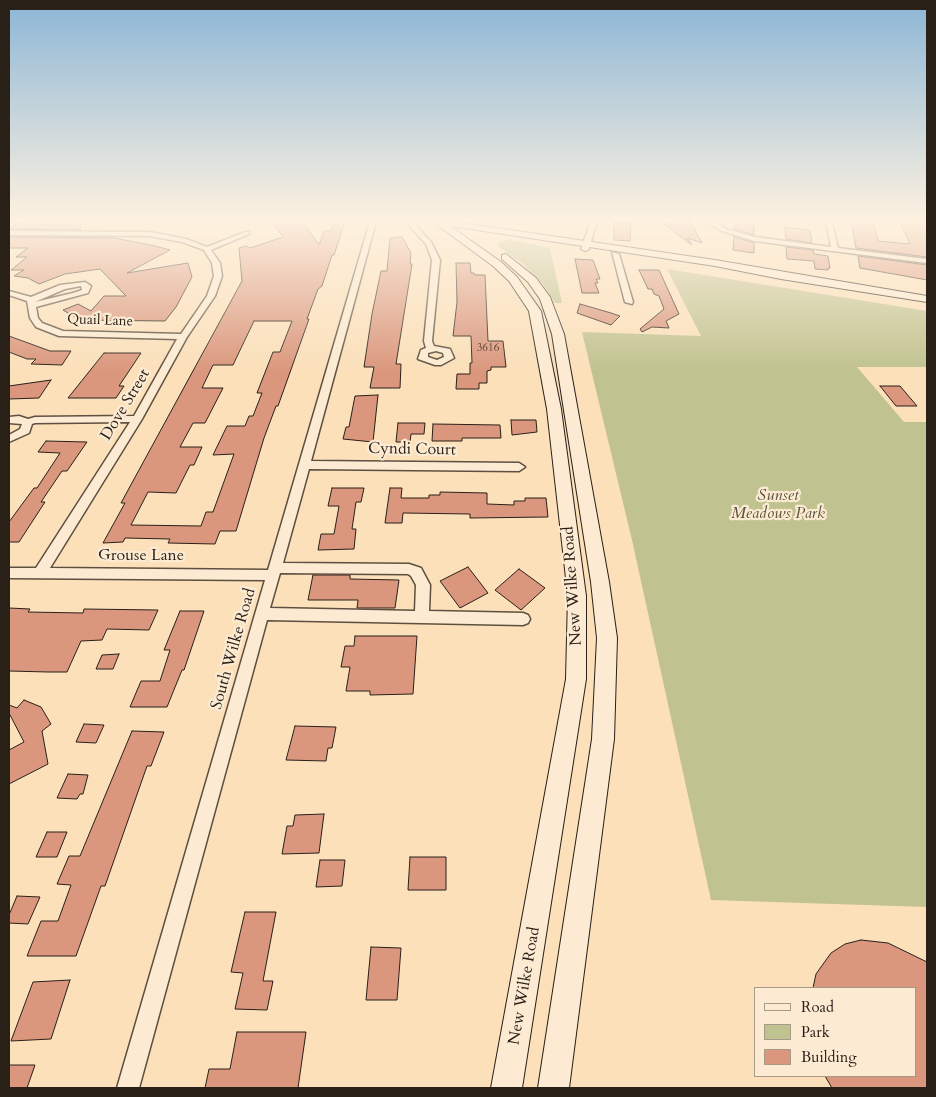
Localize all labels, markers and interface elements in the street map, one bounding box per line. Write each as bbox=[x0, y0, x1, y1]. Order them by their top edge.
street label: Quail Lane bbox=[67, 311, 133, 331]
house number: 3616 bbox=[477, 341, 499, 355]
street label: Dove Street bbox=[97, 366, 155, 444]
street label: Cyndi Court bbox=[368, 440, 456, 460]
park label: Sunset Meadows Park bbox=[731, 486, 825, 524]
street label: New Wilke Road bbox=[559, 526, 587, 646]
street label: Grouse Lane bbox=[98, 546, 184, 566]
street label: South Wilke Road bbox=[208, 586, 260, 712]
street label: New Wilke Road bbox=[505, 925, 545, 1047]
legend bbox=[754, 987, 916, 1077]
text: Road bbox=[801, 997, 834, 1017]
text: Park bbox=[801, 1022, 830, 1042]
text: Building bbox=[801, 1047, 857, 1067]

